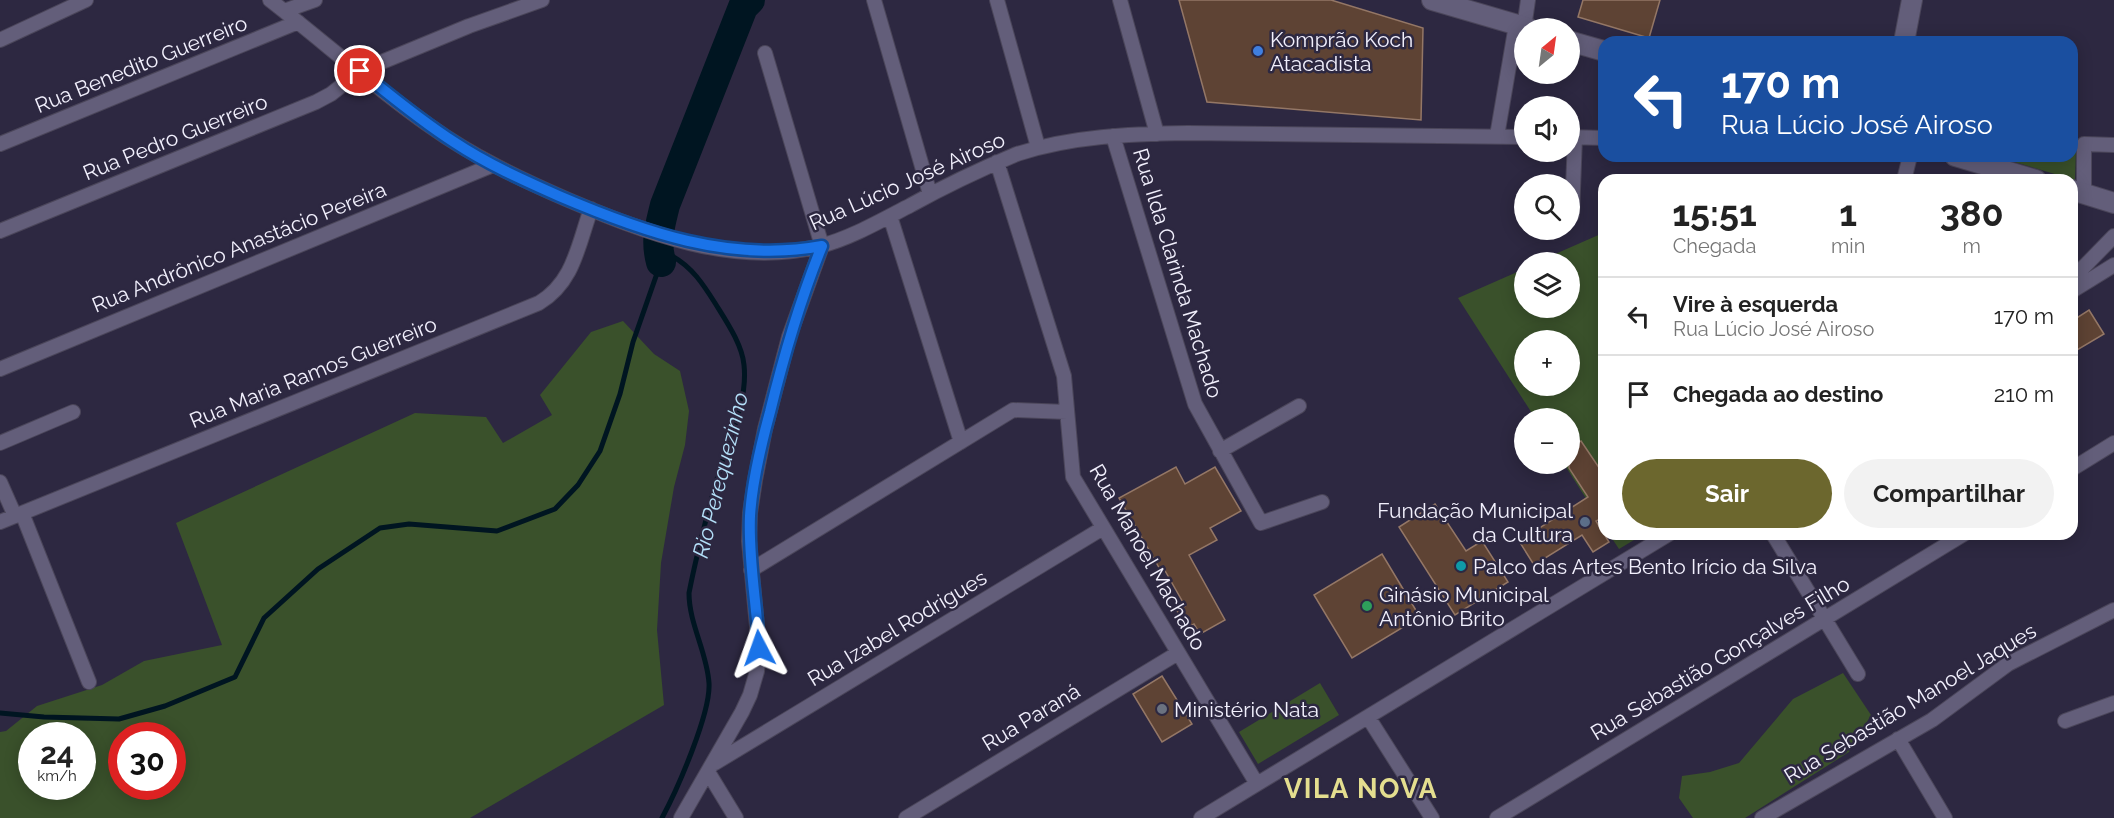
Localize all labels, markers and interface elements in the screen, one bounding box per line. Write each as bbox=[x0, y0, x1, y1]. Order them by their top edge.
street label: Rua Benedito Guerreiro bbox=[31, 10, 251, 118]
north arrow bbox=[1514, 18, 1580, 84]
map controls bbox=[1514, 18, 1580, 474]
place label: Komprão Koch Atacadista bbox=[1270, 27, 1413, 76]
marker: Komprão Koch Atacadista bbox=[1251, 44, 1265, 58]
pin bbox=[334, 45, 385, 96]
icon: arrive bbox=[343, 54, 376, 87]
text: 170 m bbox=[1721, 59, 1840, 108]
icon: left bbox=[1622, 60, 1700, 138]
street label: Rua Pedro Guerreiro bbox=[79, 89, 271, 185]
button: sound bbox=[1514, 96, 1580, 162]
text: Rua Lúcio José Airoso bbox=[1721, 109, 1993, 140]
street label: Rua Lúcio José Airoso bbox=[805, 127, 1009, 235]
street label: Rua Ilda Clarinda Machado bbox=[1128, 145, 1228, 401]
button: search bbox=[1514, 174, 1580, 240]
street label: Rua Andrônico Anastácio Pereira bbox=[88, 176, 390, 318]
text: 15:51 bbox=[1672, 192, 1757, 234]
text: 1 bbox=[1839, 192, 1857, 234]
text: 380 bbox=[1940, 192, 2004, 234]
text: Chegada bbox=[1673, 234, 1756, 258]
text: min bbox=[1831, 234, 1865, 258]
text: m bbox=[1962, 234, 1981, 258]
button: layers bbox=[1514, 252, 1580, 318]
text: Vire à esquerda bbox=[1673, 291, 1838, 317]
icon: left bbox=[1622, 300, 1655, 333]
text: 170 m bbox=[1994, 303, 2054, 329]
street label: Rua Maria Ramos Guerreiro bbox=[186, 311, 440, 433]
text: Rua Lúcio José Airoso bbox=[1673, 317, 1874, 341]
button: + bbox=[1514, 330, 1580, 396]
icon: arrive bbox=[1622, 378, 1655, 411]
text: Chegada ao destino bbox=[1673, 381, 1883, 407]
text: 210 m bbox=[1994, 381, 2054, 407]
water label: Rio Perequezinho bbox=[687, 389, 753, 561]
button: − bbox=[1514, 408, 1580, 474]
button: Sair bbox=[1622, 459, 1832, 528]
button: Compartilhar bbox=[1844, 459, 2054, 528]
street label: Rua Manoel Machado bbox=[1085, 460, 1211, 654]
place label: Fundação Municipal da Cultura bbox=[1377, 498, 1573, 547]
marker: Fundação Municipal da Cultura bbox=[1578, 515, 1592, 529]
place label: Palco das Artes Bento Irício da Silva bbox=[1473, 554, 1817, 579]
marker: Palco das Artes Bento Irício da Silva bbox=[1454, 559, 1468, 573]
street label: Rua Izabel Rodrigues bbox=[803, 565, 991, 691]
street label: Rua Sebastião Gonçalves Filho bbox=[1586, 571, 1854, 745]
place label: Ginásio Municipal Antônio Brito bbox=[1379, 582, 1549, 631]
marker: Ginásio Municipal Antônio Brito bbox=[1360, 599, 1374, 613]
position arrow bbox=[727, 616, 791, 680]
street label: Rua Sebastião Manoel Jaques bbox=[1780, 618, 2040, 788]
street label: Rua Paraná bbox=[978, 678, 1084, 756]
place label: Ministério Nata bbox=[1174, 697, 1319, 722]
marker: Ministério Nata bbox=[1155, 702, 1169, 716]
speed limit sign: 30 bbox=[108, 722, 186, 800]
text: 24 bbox=[40, 736, 74, 771]
text: km/h bbox=[37, 767, 77, 785]
district label: VILA NOVA bbox=[1284, 773, 1438, 804]

